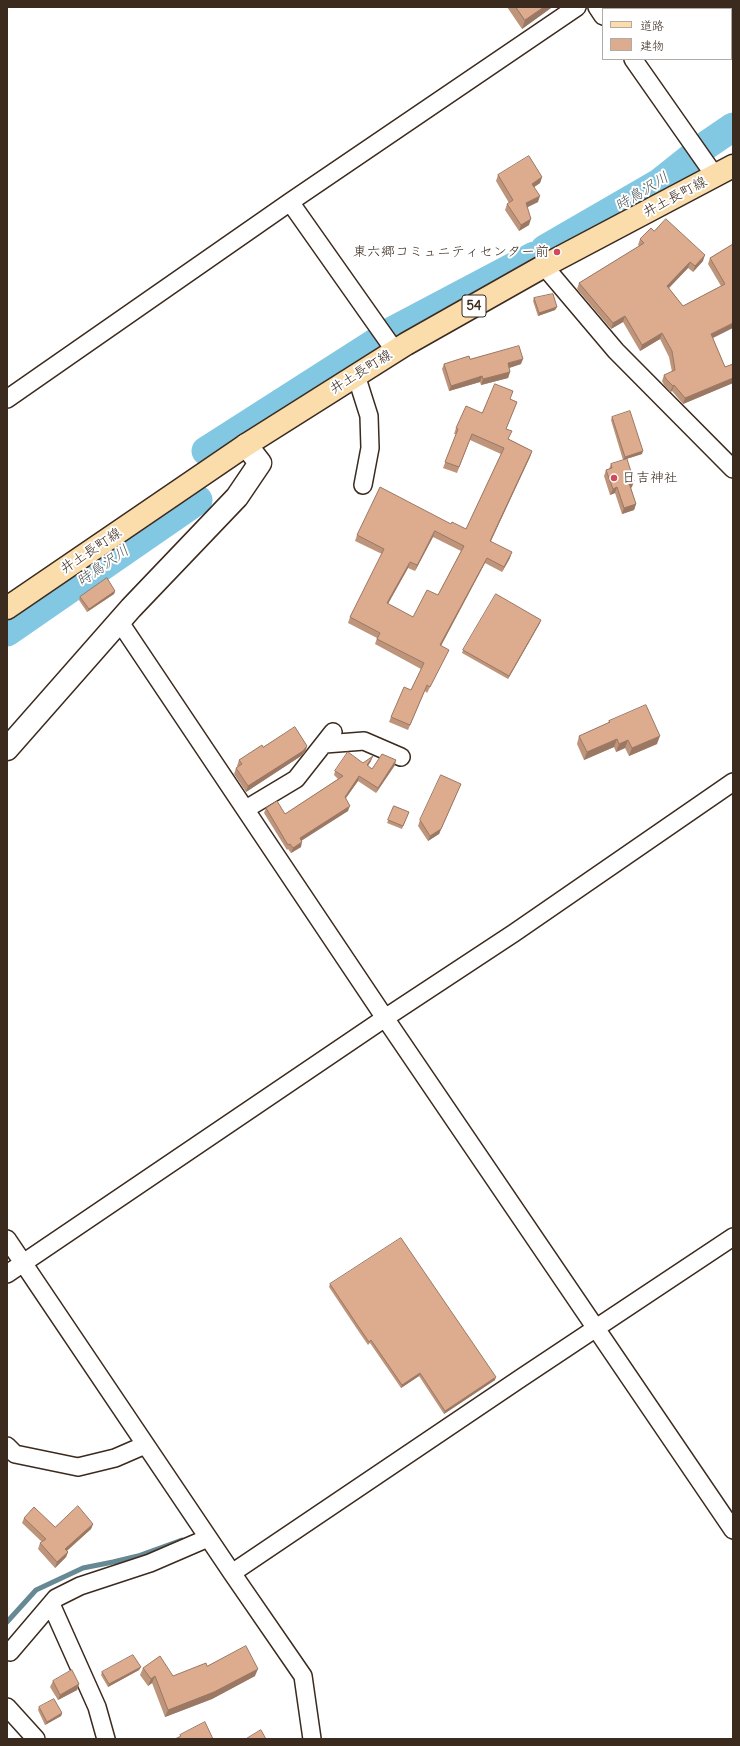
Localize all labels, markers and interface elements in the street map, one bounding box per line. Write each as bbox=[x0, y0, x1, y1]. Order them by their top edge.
legend bbox=[602, 8, 732, 60]
text: 道路 bbox=[640, 18, 664, 33]
text: 建物 bbox=[640, 38, 664, 53]
water label: 時鳥沢川 bbox=[612, 168, 672, 216]
street label: 井土長町線 bbox=[640, 173, 710, 221]
place label: 東六郷コミュニティセンター前 bbox=[353, 244, 549, 260]
marker: 東六郷コミュニティセンター前 bbox=[552, 247, 562, 257]
road number: 54 bbox=[462, 295, 486, 317]
street label: 井土長町線 bbox=[327, 346, 395, 398]
place label: 日吉神社 bbox=[622, 470, 678, 486]
marker: 日吉神社 bbox=[609, 473, 619, 483]
street label: 井土長町線 bbox=[57, 524, 125, 578]
water label: 時鳥沢川 bbox=[73, 541, 133, 591]

